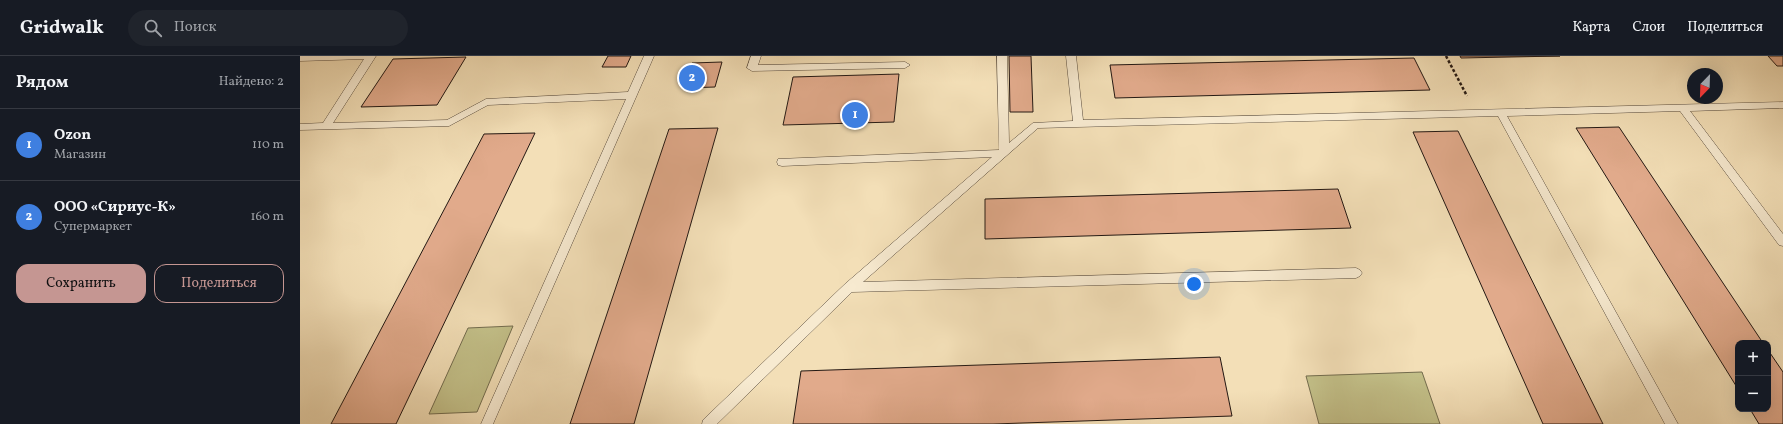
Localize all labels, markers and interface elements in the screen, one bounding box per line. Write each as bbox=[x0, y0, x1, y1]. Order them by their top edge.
search box bbox=[128, 10, 408, 46]
text: Gridwalk bbox=[20, 15, 104, 41]
icon: search bbox=[142, 17, 164, 39]
text: Поиск bbox=[174, 17, 217, 38]
text: Карта bbox=[1572, 18, 1610, 37]
text: Слои bbox=[1632, 18, 1665, 37]
text: Поделиться bbox=[1687, 18, 1763, 37]
pin: 2 bbox=[679, 63, 705, 93]
north arrow bbox=[1687, 68, 1723, 104]
text: Рядом bbox=[16, 71, 69, 94]
text: Найдено: 2 bbox=[219, 73, 284, 91]
pin: 1 bbox=[842, 100, 868, 130]
text: Ozon bbox=[54, 125, 91, 146]
text: 1 bbox=[26, 136, 32, 154]
text: 110 m bbox=[252, 136, 284, 154]
text: Магазин bbox=[54, 146, 106, 164]
text: ООО «Сириус-К» bbox=[54, 197, 176, 218]
text: 2 bbox=[26, 208, 32, 226]
text: 160 m bbox=[250, 208, 284, 226]
text: Супермаркет bbox=[54, 218, 132, 236]
button: Сохранить bbox=[16, 264, 146, 303]
button: Поделиться bbox=[154, 264, 284, 303]
your location bbox=[1184, 274, 1204, 294]
map controls bbox=[1735, 340, 1771, 412]
button: + bbox=[1735, 340, 1771, 376]
button: − bbox=[1735, 376, 1771, 412]

